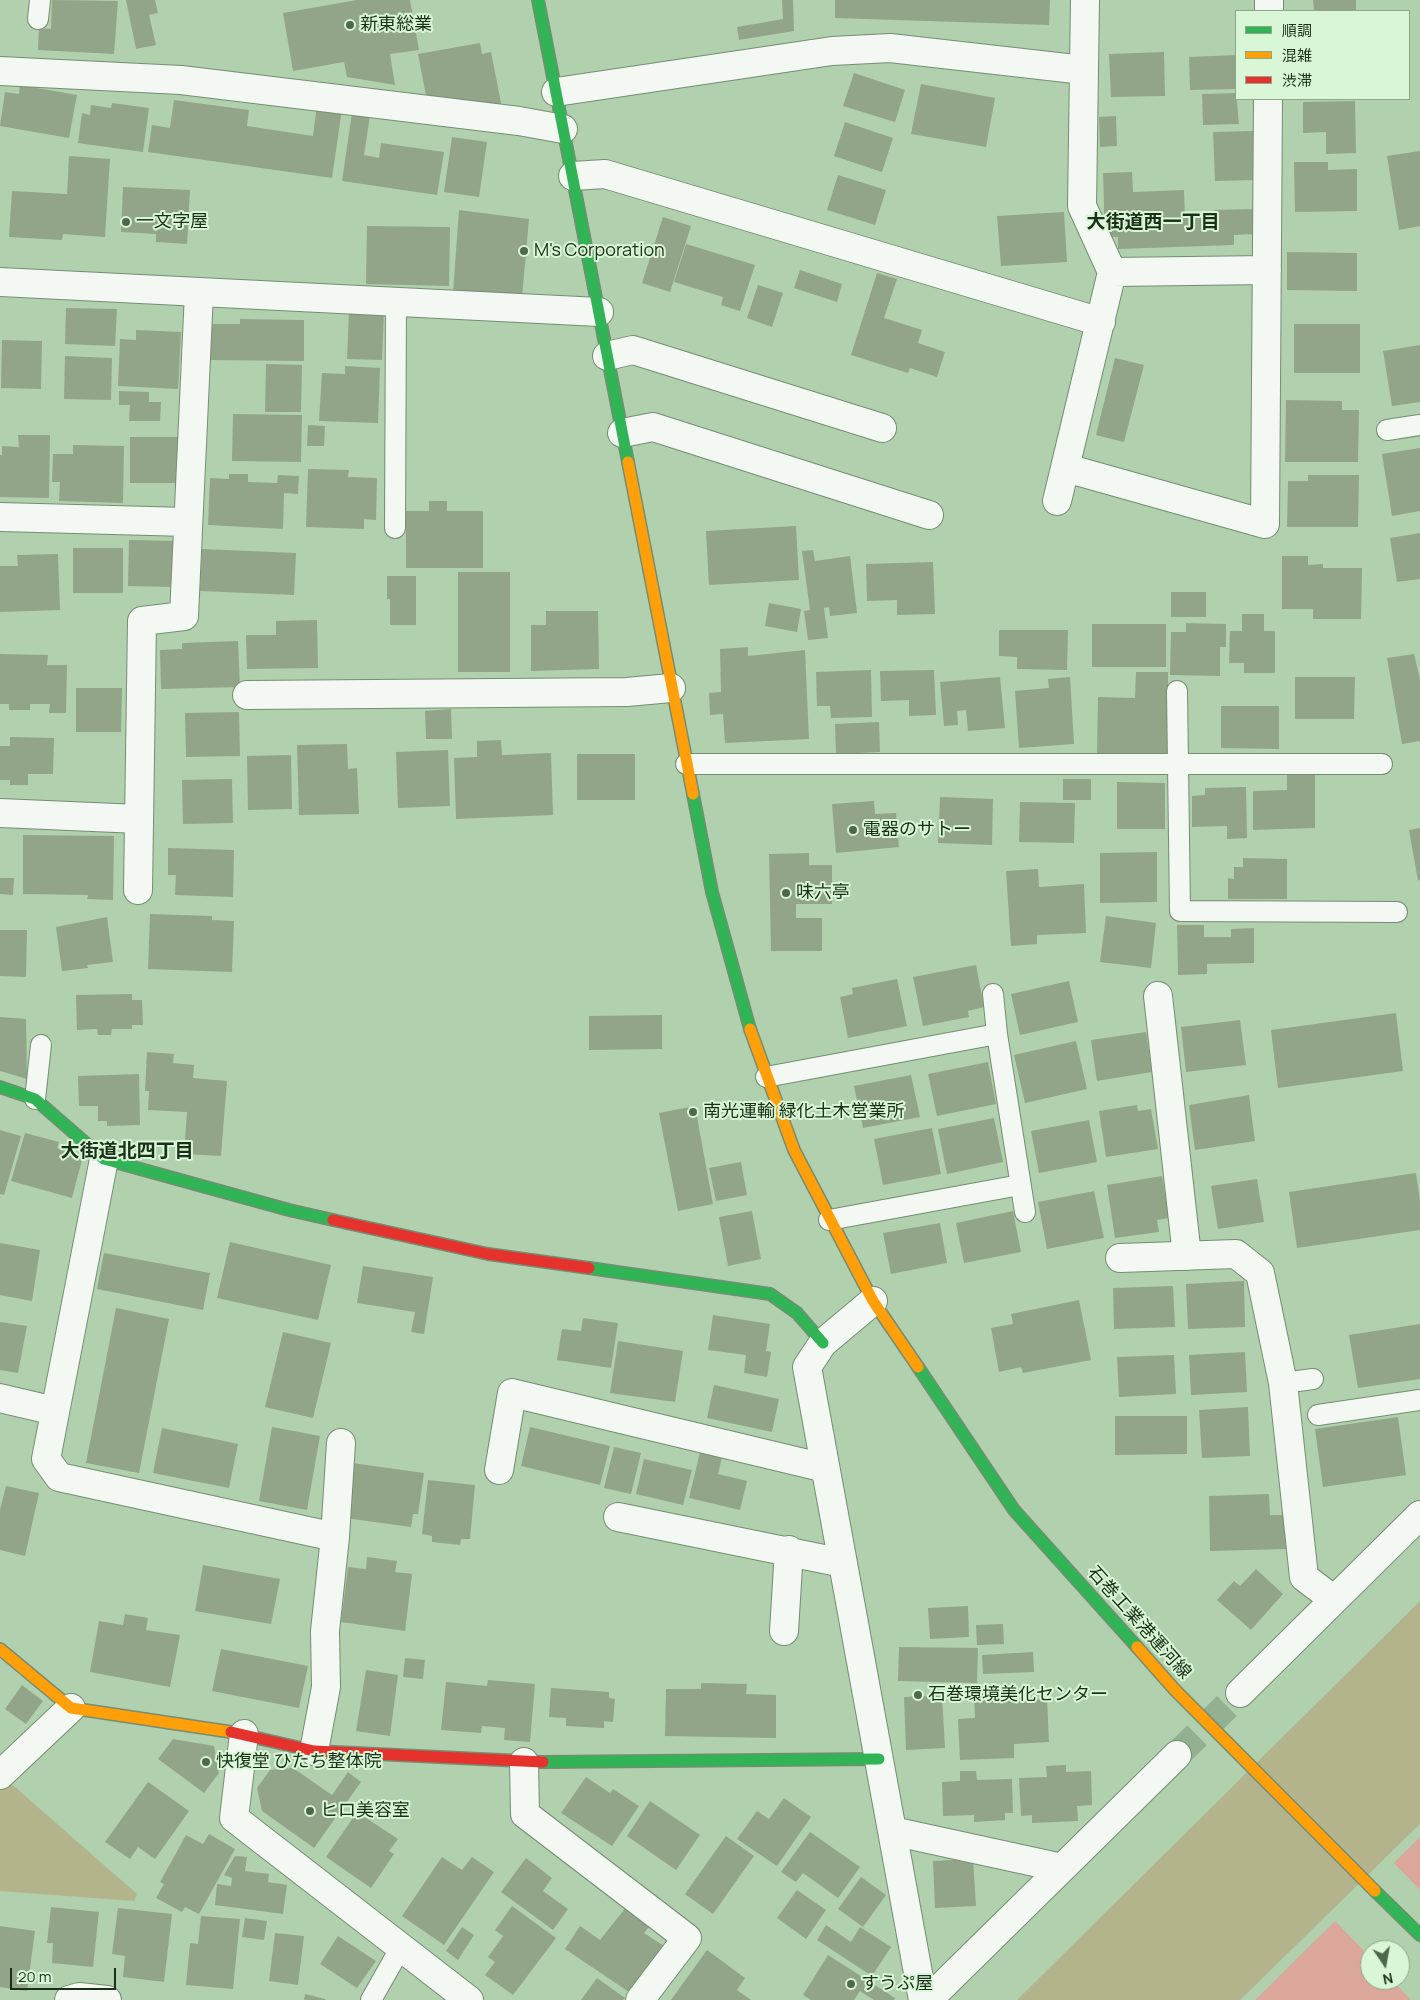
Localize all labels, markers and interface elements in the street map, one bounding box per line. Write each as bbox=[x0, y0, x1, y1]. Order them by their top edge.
legend bbox=[1235, 10, 1410, 100]
place label: 新東総業 bbox=[360, 14, 432, 36]
marker: 新東総業 bbox=[344, 19, 356, 31]
text: 順調 bbox=[1282, 20, 1312, 41]
text: 混雑 bbox=[1282, 45, 1312, 66]
text: 渋滞 bbox=[1282, 70, 1312, 91]
place label: 一文字屋 bbox=[136, 211, 208, 233]
district label: 大街道西一丁目 bbox=[1087, 212, 1219, 234]
marker: 一文字屋 bbox=[120, 216, 132, 228]
place label: M's Corporation bbox=[534, 240, 665, 262]
marker: M's Corporation bbox=[518, 245, 530, 257]
place label: 電器のサトー bbox=[863, 819, 971, 841]
marker: 電器のサトー bbox=[847, 824, 859, 836]
place label: 味六亭 bbox=[796, 882, 850, 904]
marker: 味六亭 bbox=[780, 887, 792, 899]
place label: 南光運輸 緑化土木営業所 bbox=[703, 1101, 905, 1123]
marker: 南光運輸 緑化土木営業所 bbox=[687, 1106, 699, 1118]
district label: 大街道北四丁目 bbox=[61, 1141, 193, 1163]
street label: 石巻工業港運河線 bbox=[1083, 1562, 1195, 1684]
place label: 石巻環境美化センター bbox=[928, 1684, 1108, 1706]
marker: 石巻環境美化センター bbox=[912, 1689, 924, 1701]
place label: 快復堂 ひたち整体院 bbox=[216, 1751, 382, 1773]
marker: 快復堂 ひたち整体院 bbox=[200, 1756, 212, 1768]
place label: ヒロ美容室 bbox=[320, 1800, 410, 1822]
marker: ヒロ美容室 bbox=[304, 1805, 316, 1817]
north arrow bbox=[1360, 1940, 1410, 1990]
scale bar bbox=[12, 1958, 119, 1990]
text: 20 m bbox=[18, 1966, 51, 1987]
text: N bbox=[1381, 1969, 1395, 1990]
place label: すうぷ屋 bbox=[861, 1973, 933, 1995]
marker: すうぷ屋 bbox=[845, 1978, 857, 1990]

